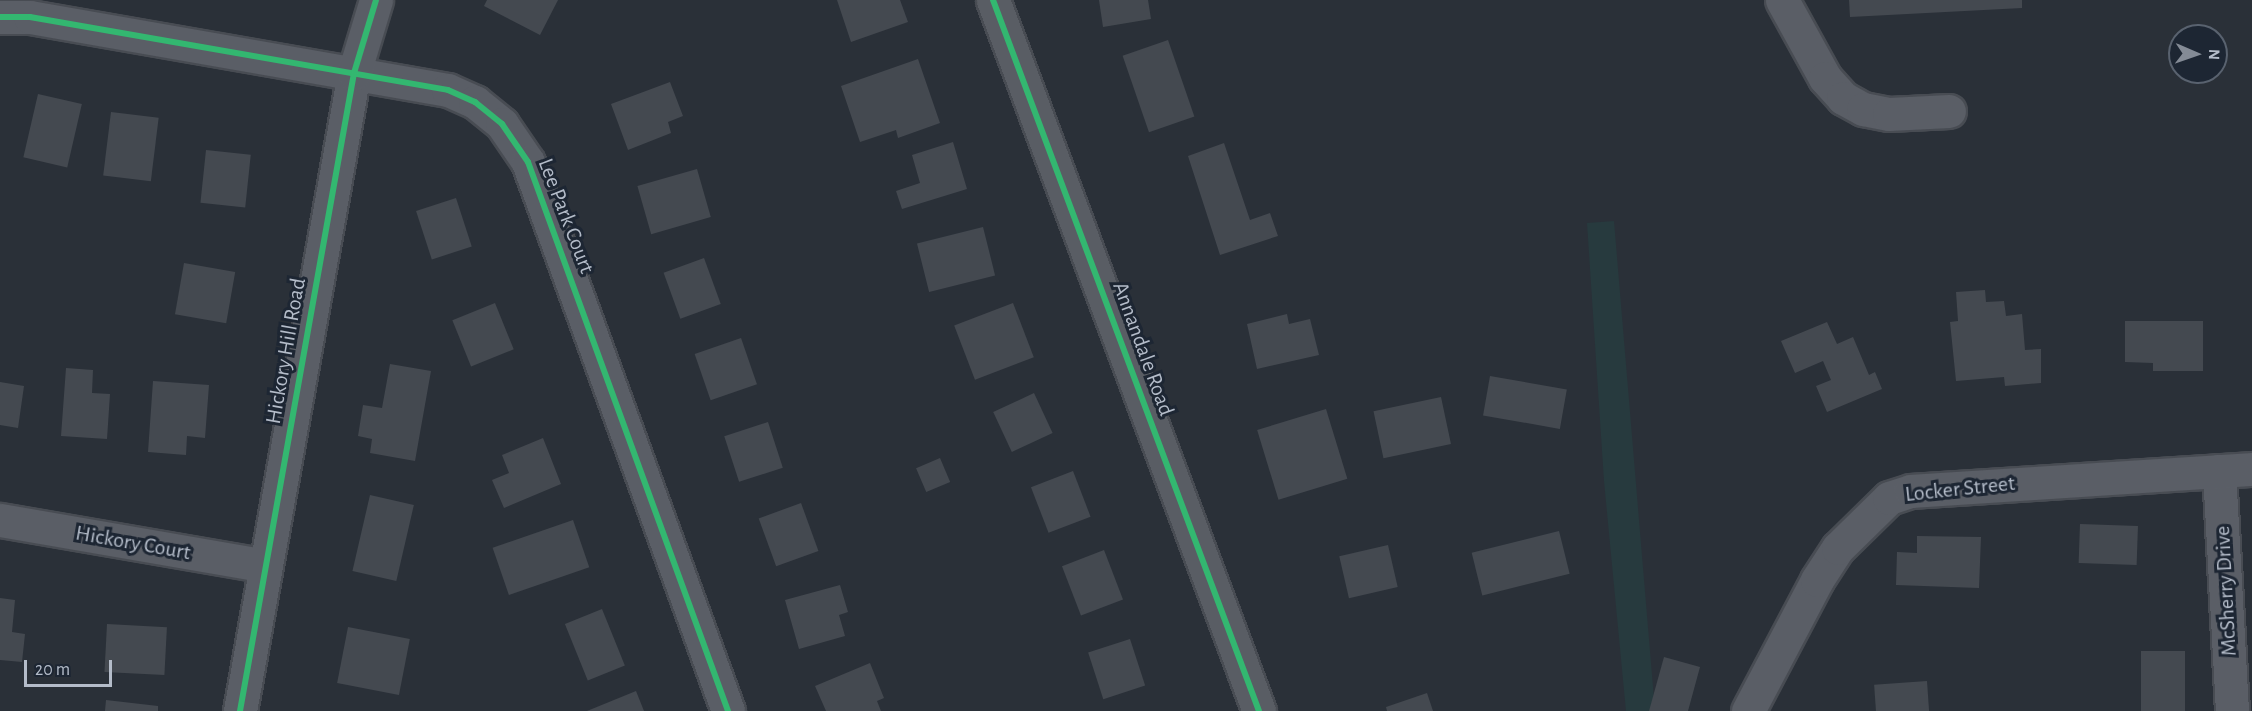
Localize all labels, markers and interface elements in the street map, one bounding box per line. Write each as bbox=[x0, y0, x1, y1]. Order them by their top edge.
north arrow bbox=[2168, 24, 2228, 84]
text: N bbox=[2206, 49, 2222, 60]
street label: Lee Park Court bbox=[532, 155, 600, 277]
street label: Hickory Hill Road bbox=[260, 276, 312, 426]
street label: Annandale Road bbox=[1107, 278, 1179, 420]
street label: Locker Street bbox=[1904, 470, 2016, 508]
street label: Hickory Court bbox=[73, 520, 193, 566]
street label: McSherry Drive bbox=[2209, 525, 2243, 657]
scale bar bbox=[27, 648, 116, 686]
text: 20 m bbox=[35, 661, 70, 679]

